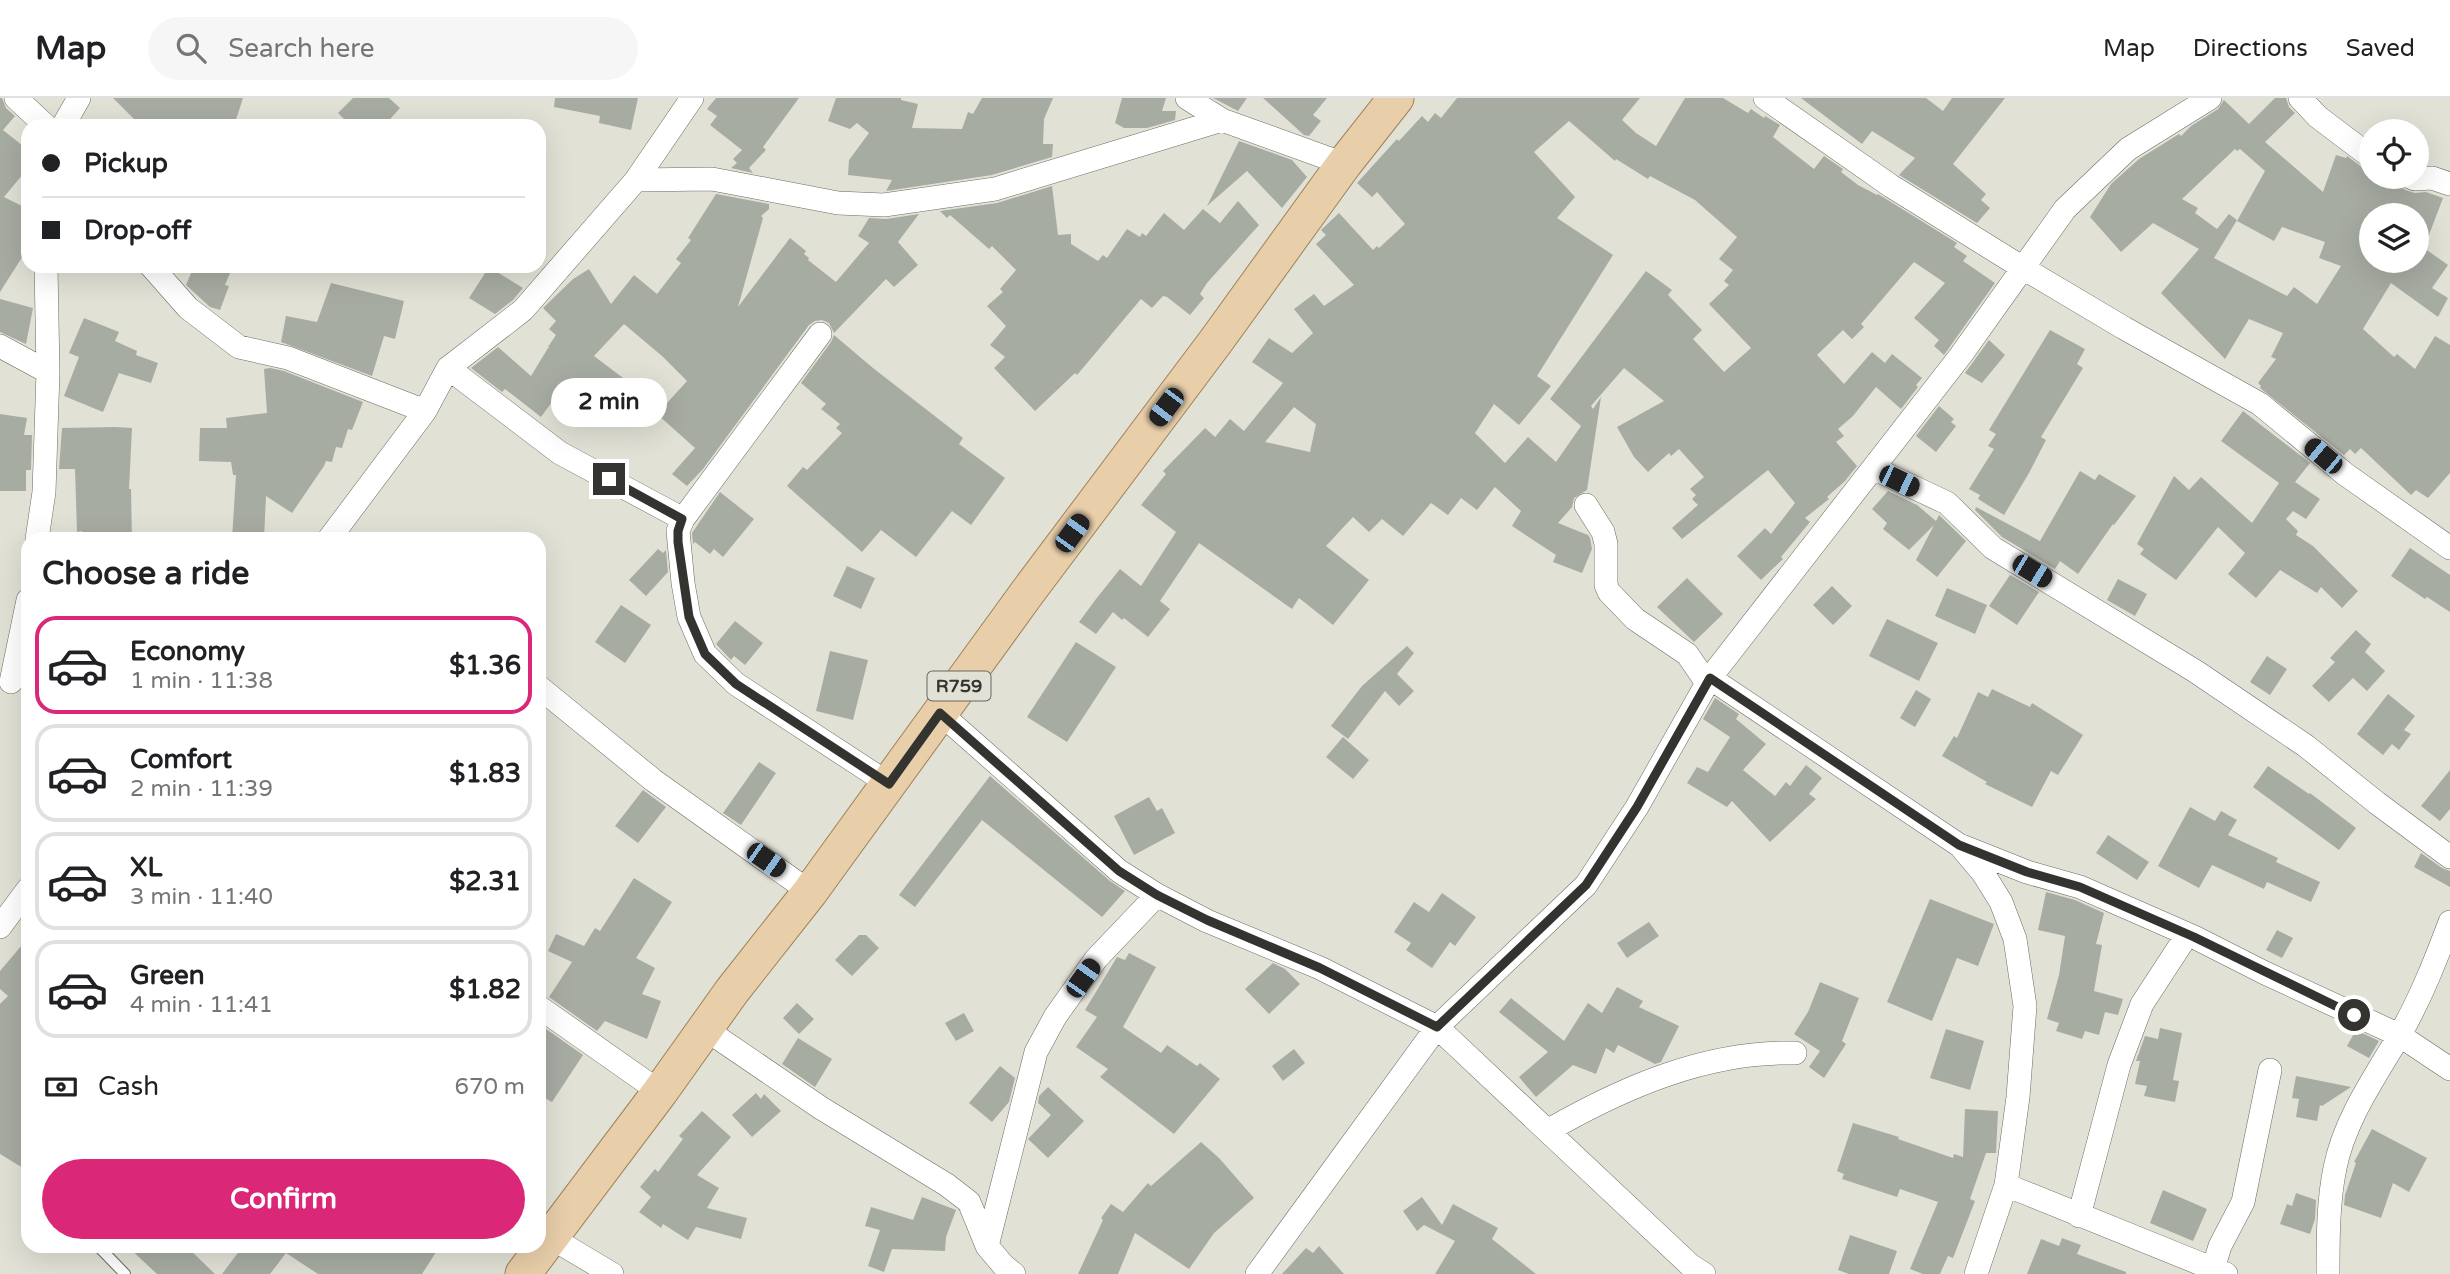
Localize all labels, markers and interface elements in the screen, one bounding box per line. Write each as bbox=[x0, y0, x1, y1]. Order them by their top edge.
search box bbox=[148, 17, 638, 80]
text: Map bbox=[35, 29, 106, 68]
icon: search bbox=[172, 29, 210, 67]
text: Search here bbox=[228, 33, 374, 64]
text: Map bbox=[2103, 34, 2155, 63]
text: Directions bbox=[2193, 34, 2308, 63]
text: Saved bbox=[2346, 34, 2415, 63]
map controls bbox=[2359, 119, 2429, 273]
button: locate bbox=[2359, 119, 2429, 189]
text: Pickup bbox=[84, 148, 168, 179]
button: layers bbox=[2359, 203, 2429, 273]
text: Drop-off bbox=[84, 215, 191, 246]
callout: 2 min bbox=[551, 378, 667, 426]
car bbox=[1145, 384, 1188, 430]
text: 2 min bbox=[578, 388, 640, 416]
car bbox=[2301, 434, 2346, 478]
car bbox=[1876, 462, 1923, 500]
route end bbox=[593, 463, 625, 495]
car bbox=[1052, 510, 1093, 556]
car bbox=[2009, 551, 2056, 591]
text: Choose a ride bbox=[42, 555, 249, 593]
icon: car bbox=[46, 634, 109, 697]
text: Economy bbox=[130, 636, 245, 667]
text: $1.36 bbox=[449, 650, 521, 681]
text: 1 min · 11:38 bbox=[130, 667, 273, 695]
road number: R759 bbox=[928, 672, 990, 700]
icon: car bbox=[46, 742, 109, 805]
text: Comfort bbox=[130, 744, 232, 775]
text: $1.83 bbox=[449, 758, 521, 789]
text: 2 min · 11:39 bbox=[130, 775, 273, 803]
car bbox=[743, 839, 790, 881]
icon: car bbox=[46, 850, 109, 913]
text: XL bbox=[130, 852, 162, 883]
text: $2.31 bbox=[449, 866, 521, 897]
text: 3 min · 11:40 bbox=[130, 883, 273, 911]
car bbox=[1063, 955, 1104, 1001]
icon: car bbox=[46, 958, 109, 1021]
text: Green bbox=[130, 960, 205, 991]
text: $1.82 bbox=[449, 974, 521, 1005]
text: 4 min · 11:41 bbox=[130, 991, 273, 1019]
route start bbox=[2338, 999, 2370, 1031]
icon: cash bbox=[42, 1068, 80, 1106]
text: Cash bbox=[98, 1071, 159, 1102]
text: 670 m bbox=[455, 1073, 525, 1101]
button: Confirm bbox=[42, 1159, 525, 1239]

